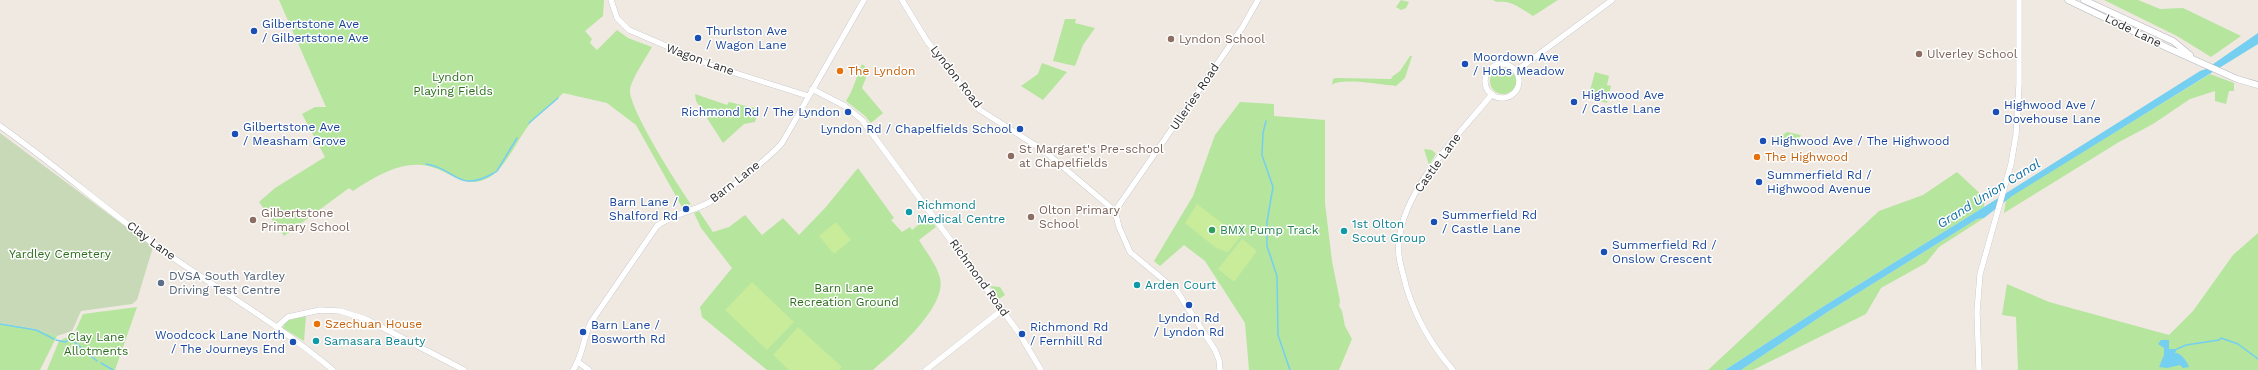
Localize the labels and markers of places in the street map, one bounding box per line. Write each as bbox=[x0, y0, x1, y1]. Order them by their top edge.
place label: Gilbertstone Ave / Gilbertstone Ave bbox=[262, 17, 369, 45]
place label: Thurlston Ave / Wagon Lane bbox=[706, 24, 787, 52]
marker: Gilbertstone Ave / Gilbertstone Ave bbox=[249, 26, 259, 36]
place label: Lyndon School bbox=[1179, 32, 1265, 46]
marker: Thurlston Ave / Wagon Lane bbox=[693, 33, 703, 43]
marker: Lyndon School bbox=[1166, 34, 1176, 44]
place label: Ulverley School bbox=[1927, 47, 2017, 61]
marker: Ulverley School bbox=[1914, 49, 1924, 59]
place label: Moordown Ave / Hobs Meadow bbox=[1473, 50, 1565, 78]
marker: Moordown Ave / Hobs Meadow bbox=[1460, 59, 1470, 69]
place label: The Lyndon bbox=[848, 64, 915, 78]
marker: The Lyndon bbox=[835, 66, 845, 76]
place label: Highwood Ave / Castle Lane bbox=[1582, 88, 1664, 116]
marker: Highwood Ave / Castle Lane bbox=[1569, 97, 1579, 107]
place label: Highwood Ave / Dovehouse Lane bbox=[2004, 98, 2101, 126]
place label: Richmond Rd / The Lyndon bbox=[681, 105, 840, 119]
marker: Richmond Rd / The Lyndon bbox=[843, 107, 853, 117]
marker: Highwood Ave / Dovehouse Lane bbox=[1991, 107, 2001, 117]
place label: Gilbertstone Ave / Measham Grove bbox=[243, 120, 346, 148]
place label: Lyndon Rd / Chapelfields School bbox=[820, 122, 1012, 136]
marker: Lyndon Rd / Chapelfields School bbox=[1015, 124, 1025, 134]
marker: Gilbertstone Ave / Measham Grove bbox=[230, 129, 240, 139]
place label: Highwood Ave / The Highwood bbox=[1771, 134, 1950, 148]
marker: Highwood Ave / The Highwood bbox=[1758, 136, 1768, 146]
place label: St Margaret's Pre-school at Chapelfields bbox=[1019, 142, 1164, 170]
place label: The Highwood bbox=[1765, 150, 1848, 164]
marker: St Margaret's Pre-school at Chapelfields bbox=[1006, 151, 1016, 161]
marker: The Highwood bbox=[1752, 152, 1762, 162]
place label: Summerfield Rd / Highwood Avenue bbox=[1767, 168, 1871, 196]
marker: Summerfield Rd / Highwood Avenue bbox=[1754, 177, 1764, 187]
place label: Barn Lane / Shalford Rd bbox=[609, 195, 678, 223]
place label: Richmond Medical Centre bbox=[917, 198, 1005, 226]
place label: Olton Primary School bbox=[1039, 203, 1120, 231]
marker: Barn Lane / Shalford Rd bbox=[681, 204, 691, 214]
place label: Gilbertstone Primary School bbox=[261, 206, 350, 234]
marker: Richmond Medical Centre bbox=[904, 207, 914, 217]
place label: Summerfield Rd / Castle Lane bbox=[1442, 208, 1537, 236]
marker: Olton Primary School bbox=[1026, 212, 1036, 222]
marker: Gilbertstone Primary School bbox=[248, 215, 258, 225]
place label: 1st Olton Scout Group bbox=[1352, 217, 1426, 245]
marker: Summerfield Rd / Castle Lane bbox=[1429, 217, 1439, 227]
place label: BMX Pump Track bbox=[1220, 223, 1319, 237]
marker: BMX Pump Track bbox=[1207, 225, 1217, 235]
marker: 1st Olton Scout Group bbox=[1339, 226, 1349, 236]
place label: Summerfield Rd / Onslow Crescent bbox=[1612, 238, 1716, 266]
marker: Summerfield Rd / Onslow Crescent bbox=[1599, 247, 1609, 257]
place label: DVSA South Yardley Driving Test Centre bbox=[169, 269, 285, 297]
marker: DVSA South Yardley Driving Test Centre bbox=[156, 278, 166, 288]
place label: Arden Court bbox=[1145, 278, 1216, 292]
marker: Arden Court bbox=[1132, 280, 1142, 290]
marker: Lyndon Rd / Lyndon Rd bbox=[1184, 300, 1194, 310]
place label: Lyndon Rd / Lyndon Rd bbox=[1154, 311, 1224, 339]
place label: Szechuan House bbox=[325, 317, 422, 331]
place label: Barn Lane / Bosworth Rd bbox=[591, 318, 665, 346]
marker: Szechuan House bbox=[312, 319, 322, 329]
place label: Richmond Rd / Fernhill Rd bbox=[1030, 320, 1108, 348]
marker: Barn Lane / Bosworth Rd bbox=[578, 327, 588, 337]
place label: Woodcock Lane North / The Journeys End bbox=[155, 328, 285, 356]
marker: Richmond Rd / Fernhill Rd bbox=[1017, 329, 1027, 339]
place label: Samasara Beauty bbox=[324, 334, 425, 348]
marker: Samasara Beauty bbox=[311, 336, 321, 346]
marker: Woodcock Lane North / The Journeys End bbox=[288, 337, 298, 347]

